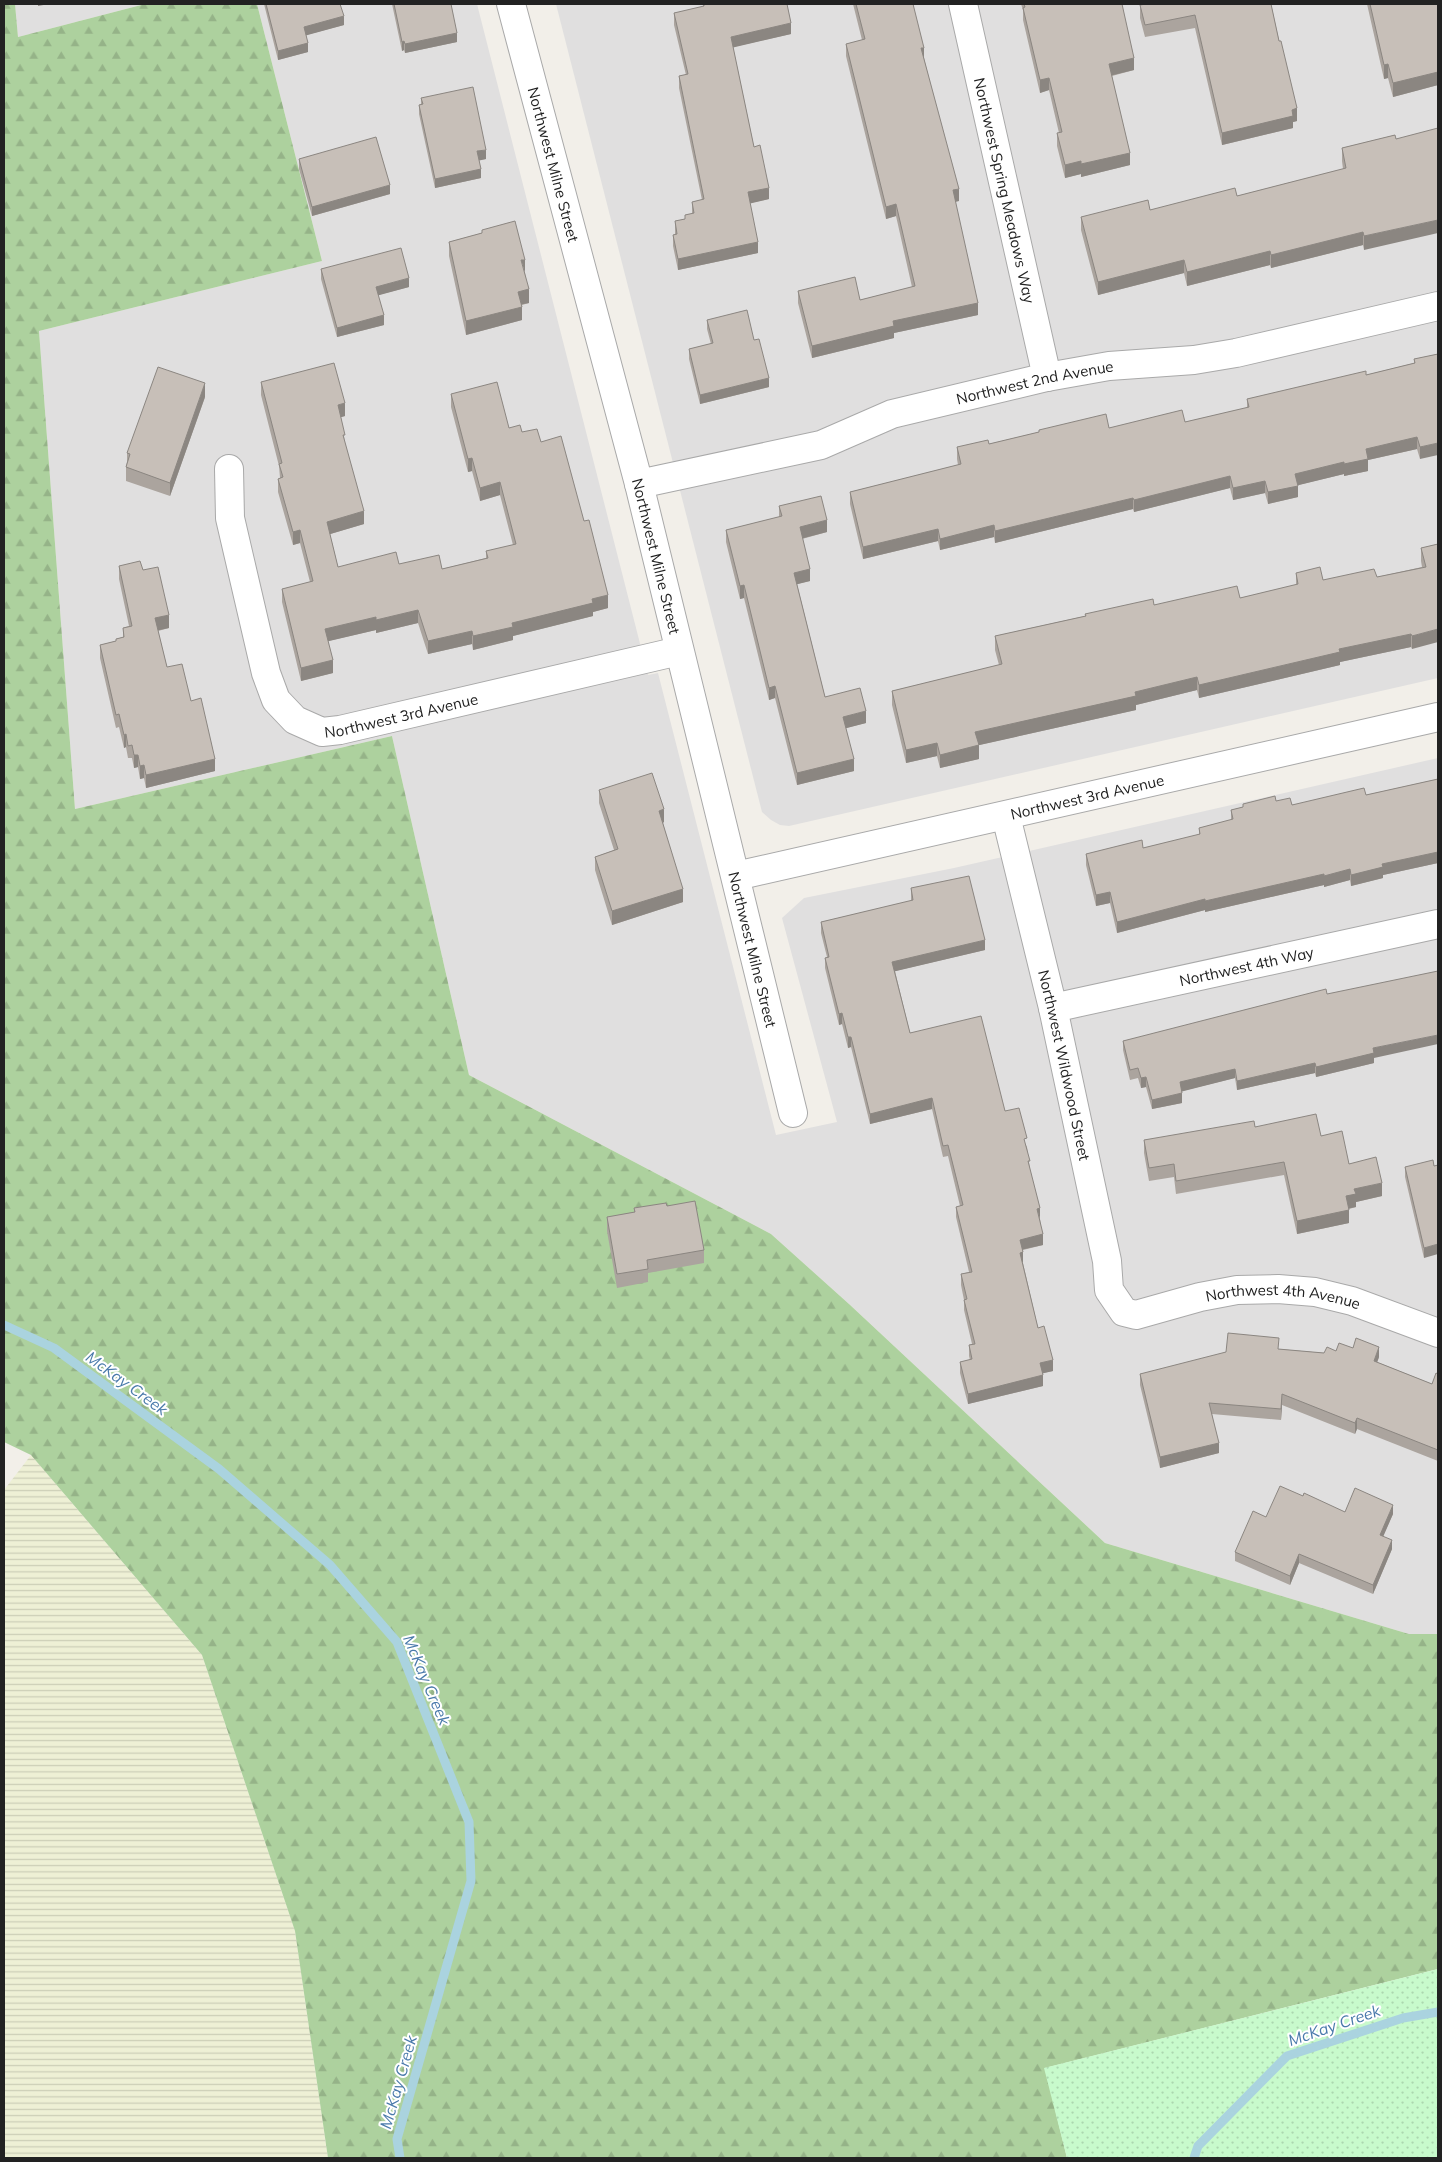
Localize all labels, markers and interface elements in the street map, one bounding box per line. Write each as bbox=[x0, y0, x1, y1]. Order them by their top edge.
street label: Northwest Spring Meadows Way bbox=[970, 76, 1040, 305]
street label: Northwest Milne Street bbox=[524, 85, 584, 244]
street label: Northwest 2nd Avenue bbox=[954, 356, 1114, 408]
street label: Northwest Milne Street bbox=[628, 476, 685, 636]
street label: Northwest 3rd Avenue bbox=[323, 689, 480, 741]
street label: Northwest 3rd Avenue bbox=[1008, 770, 1166, 823]
street label: Northwest Milne Street bbox=[725, 870, 781, 1029]
street label: Northwest 4th Way bbox=[1177, 942, 1315, 990]
street label: Northwest Wildwood Street bbox=[1034, 968, 1095, 1162]
street label: Northwest 4th Avenue bbox=[1204, 1279, 1363, 1313]
water label: McKay Creek bbox=[82, 1347, 172, 1420]
water label: McKay Creek bbox=[399, 1632, 455, 1729]
water label: McKay Creek bbox=[1285, 2000, 1383, 2050]
water label: McKay Creek bbox=[375, 2032, 421, 2131]

